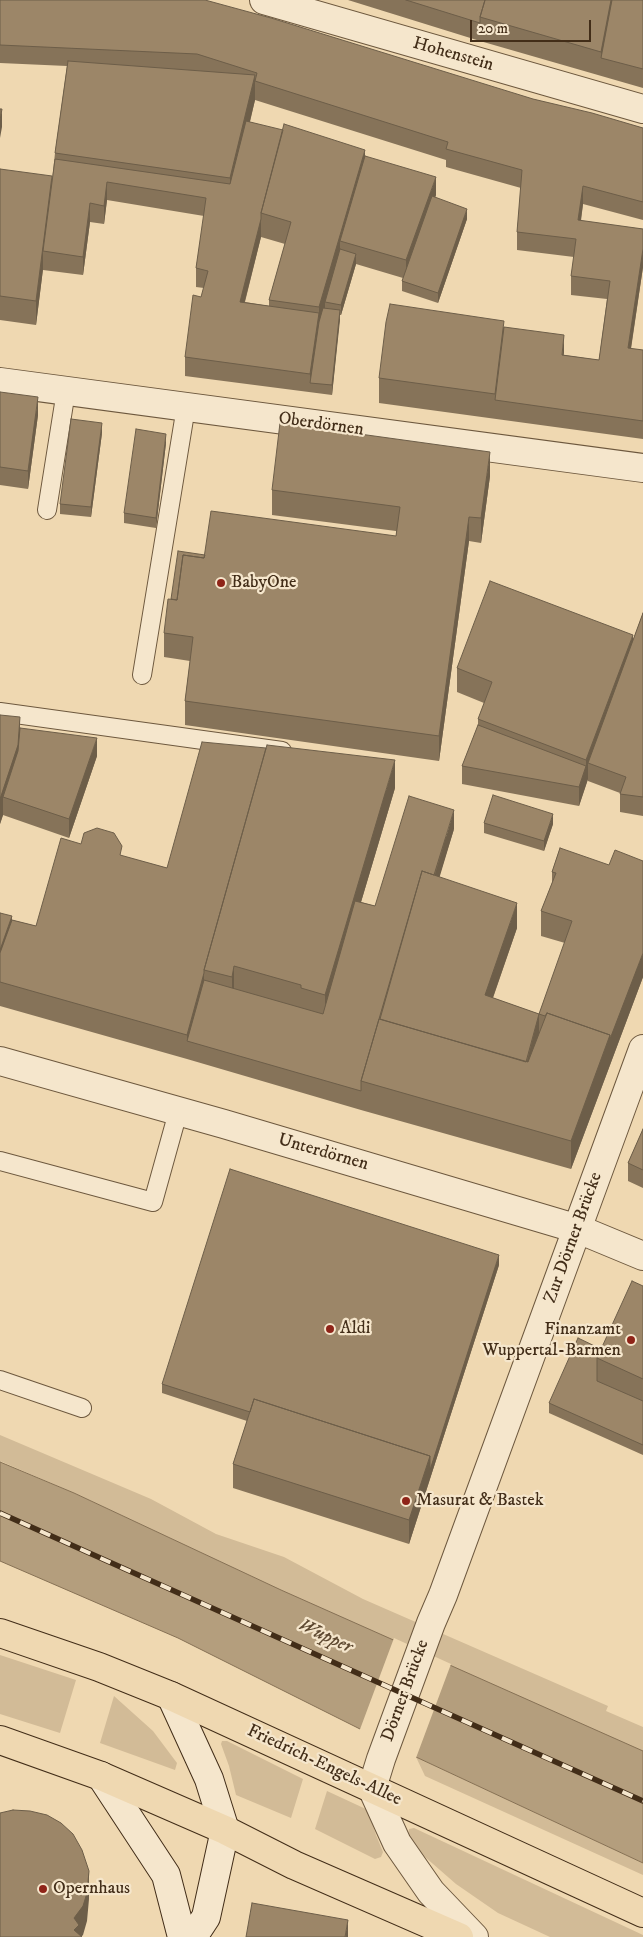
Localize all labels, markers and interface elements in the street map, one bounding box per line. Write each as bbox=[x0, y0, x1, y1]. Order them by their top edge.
scale bar bbox=[473, 10, 594, 42]
text: 20 m bbox=[478, 19, 508, 38]
street label: Hohenstein bbox=[410, 33, 496, 77]
street label: Oberdörnen bbox=[277, 408, 365, 442]
place label: BabyOne bbox=[231, 572, 297, 594]
marker: BabyOne bbox=[215, 577, 227, 589]
street label: Unterdörnen bbox=[275, 1130, 371, 1176]
street label: Zur Dörner Brücke bbox=[540, 1170, 608, 1306]
place label: Aldi bbox=[340, 1318, 370, 1340]
place label: Finanzamt Wuppertal-Barmen bbox=[482, 1319, 621, 1362]
marker: Aldi bbox=[324, 1323, 336, 1335]
marker: Finanzamt Wuppertal-Barmen bbox=[625, 1334, 637, 1346]
place label: Masurat & Bastek bbox=[416, 1490, 544, 1512]
marker: Masurat & Bastek bbox=[400, 1495, 412, 1507]
water label: Wupper bbox=[294, 1615, 356, 1659]
street label: Dörner Brücke bbox=[378, 1637, 434, 1745]
street label: Friedrich-Engels-Allee bbox=[243, 1721, 405, 1811]
place label: Opernhaus bbox=[53, 1878, 130, 1900]
marker: Opernhaus bbox=[37, 1883, 49, 1895]

